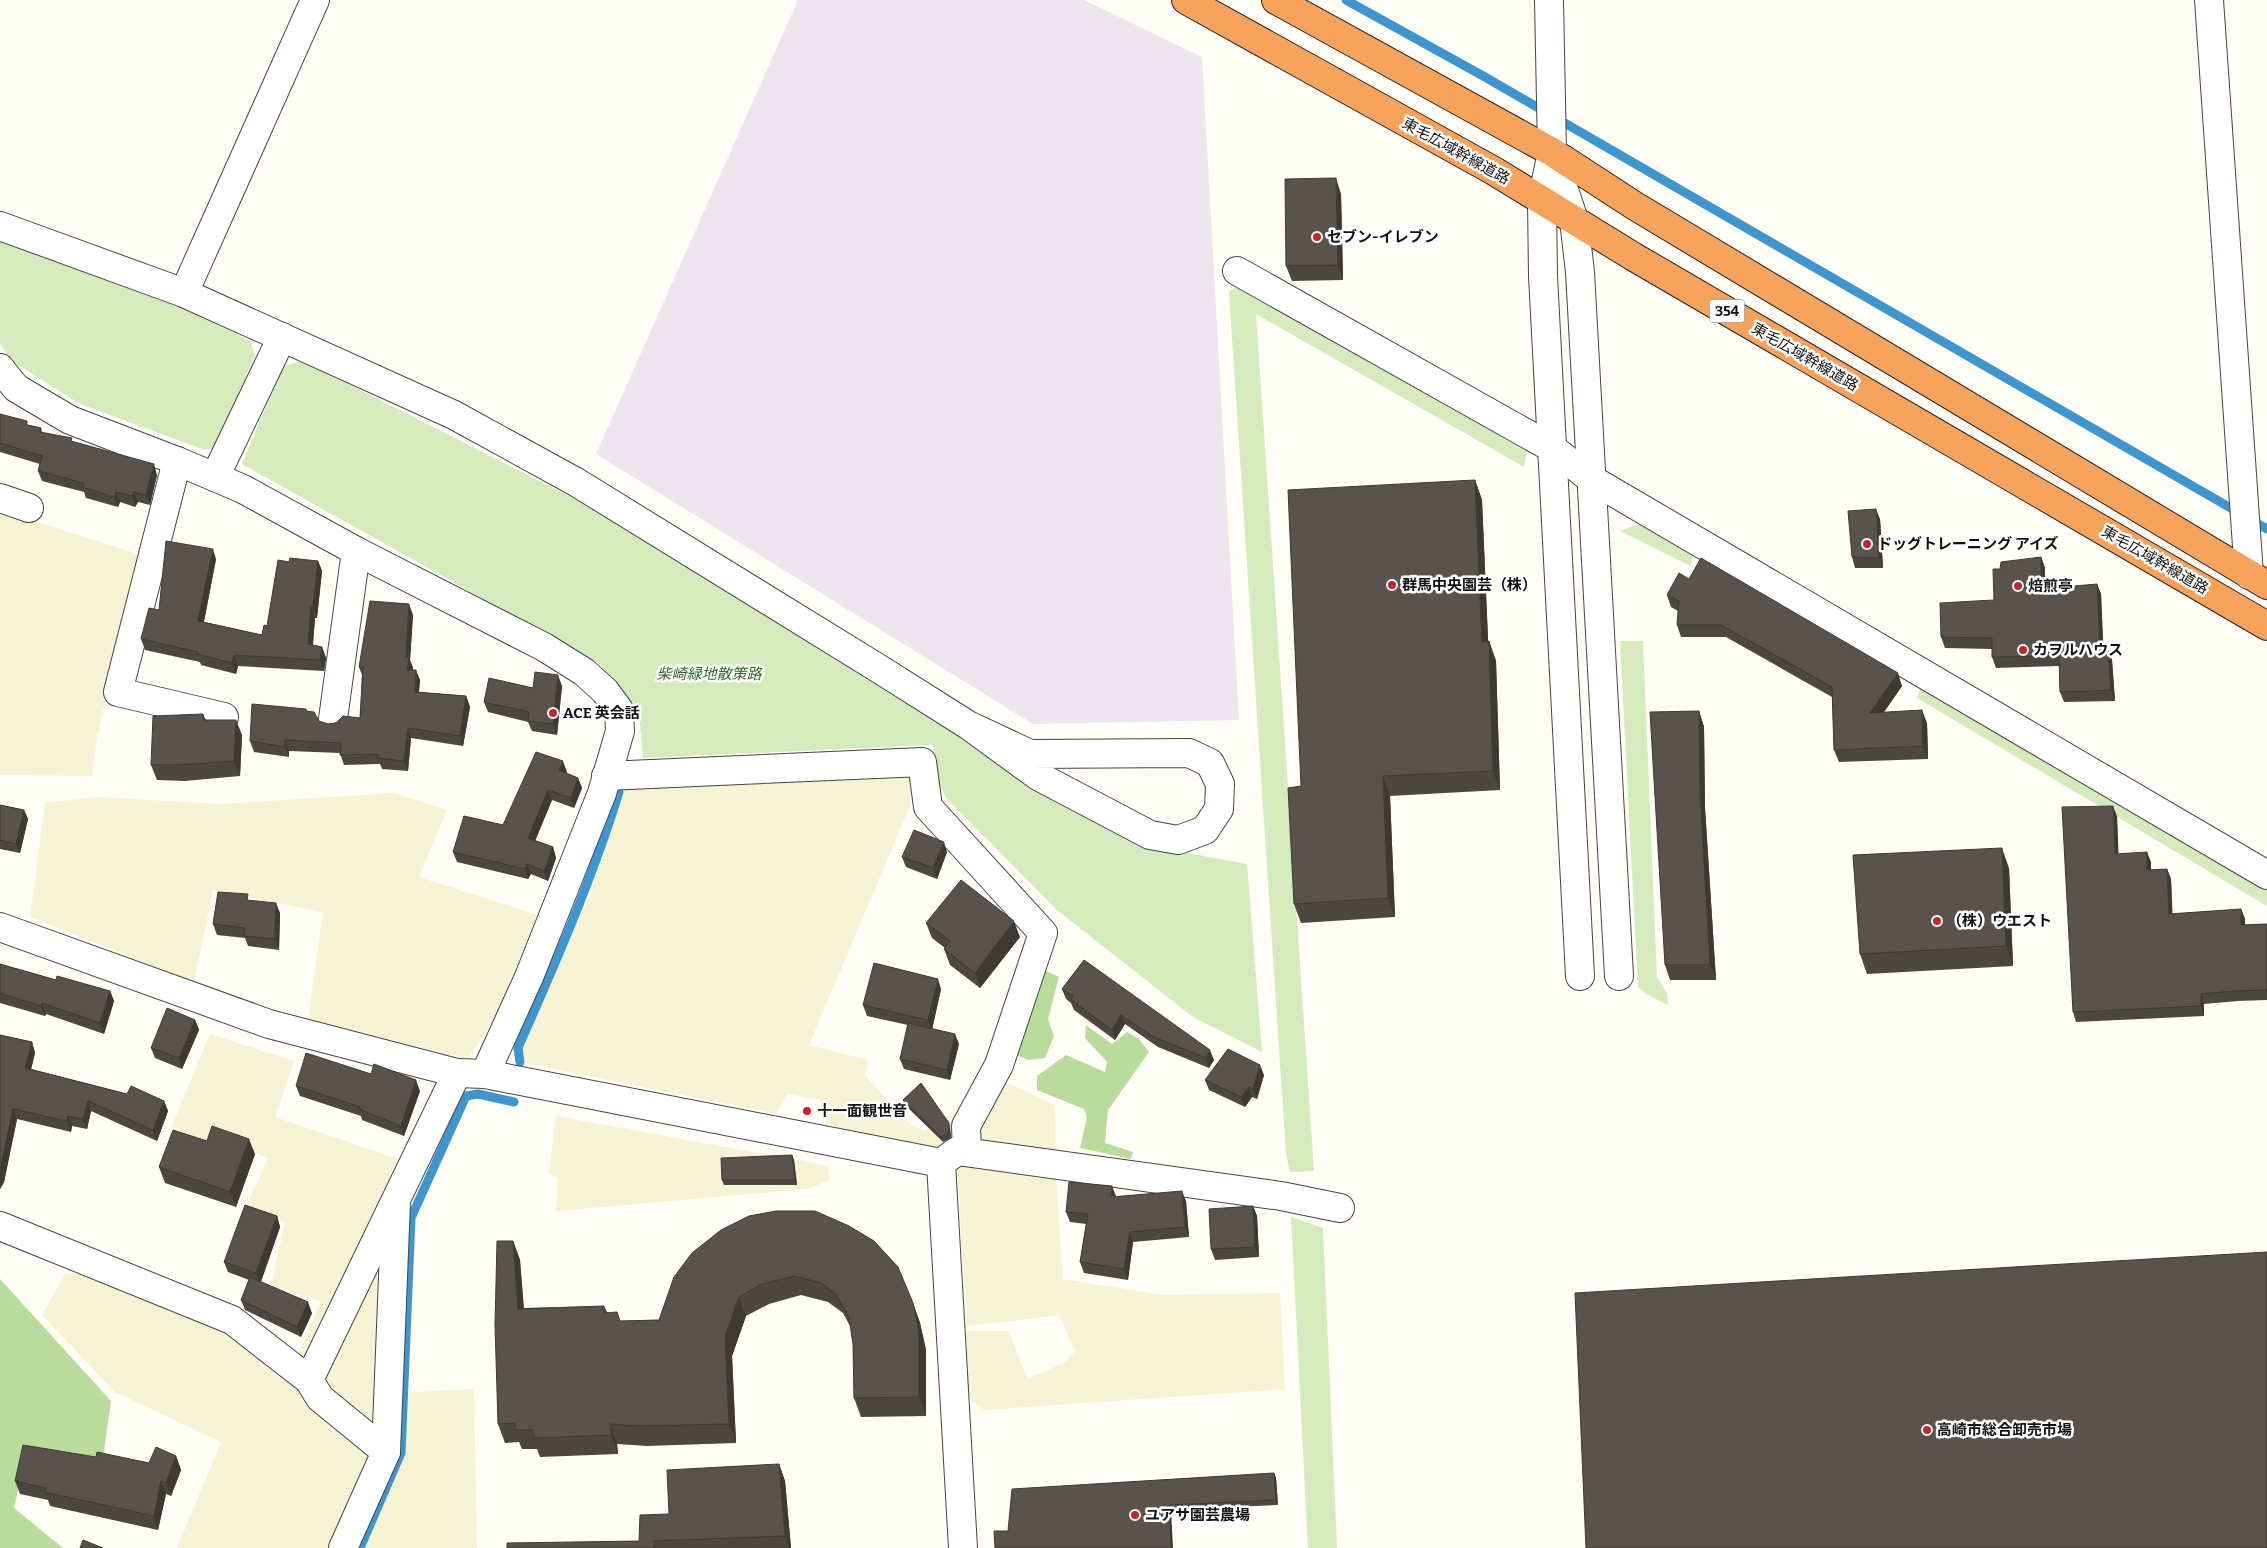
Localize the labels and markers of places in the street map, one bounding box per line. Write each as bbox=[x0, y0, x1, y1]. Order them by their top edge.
place label: セブン-イレブン bbox=[1327, 228, 1439, 246]
marker: セブン-イレブン bbox=[1311, 231, 1323, 243]
place label: ドッグトレーニング アイズ bbox=[1877, 535, 2059, 553]
marker: ドッグトレーニング アイズ bbox=[1861, 538, 1873, 550]
place label: 群馬中央園芸（株） bbox=[1402, 576, 1537, 594]
place label: 焙煎亭 bbox=[2028, 577, 2073, 595]
marker: 群馬中央園芸（株） bbox=[1386, 579, 1398, 591]
marker: 焙煎亭 bbox=[2012, 580, 2024, 592]
place label: カヲルハウス bbox=[2033, 641, 2123, 659]
marker: カヲルハウス bbox=[2017, 644, 2029, 656]
place label: ACE 英会話 bbox=[563, 704, 640, 722]
marker: ACE 英会話 bbox=[547, 707, 559, 719]
place label: （株）ウエスト bbox=[1947, 912, 2052, 930]
marker: （株）ウエスト bbox=[1931, 915, 1943, 927]
place label: 十一面観世音 bbox=[817, 1102, 907, 1120]
marker: 十一面観世音 bbox=[801, 1105, 813, 1117]
place label: 高崎市総合卸売市場 bbox=[1937, 1421, 2072, 1439]
marker: 高崎市総合卸売市場 bbox=[1921, 1424, 1933, 1436]
place label: ユアサ園芸農場 bbox=[1145, 1506, 1250, 1524]
marker: ユアサ園芸農場 bbox=[1129, 1509, 1141, 1521]

